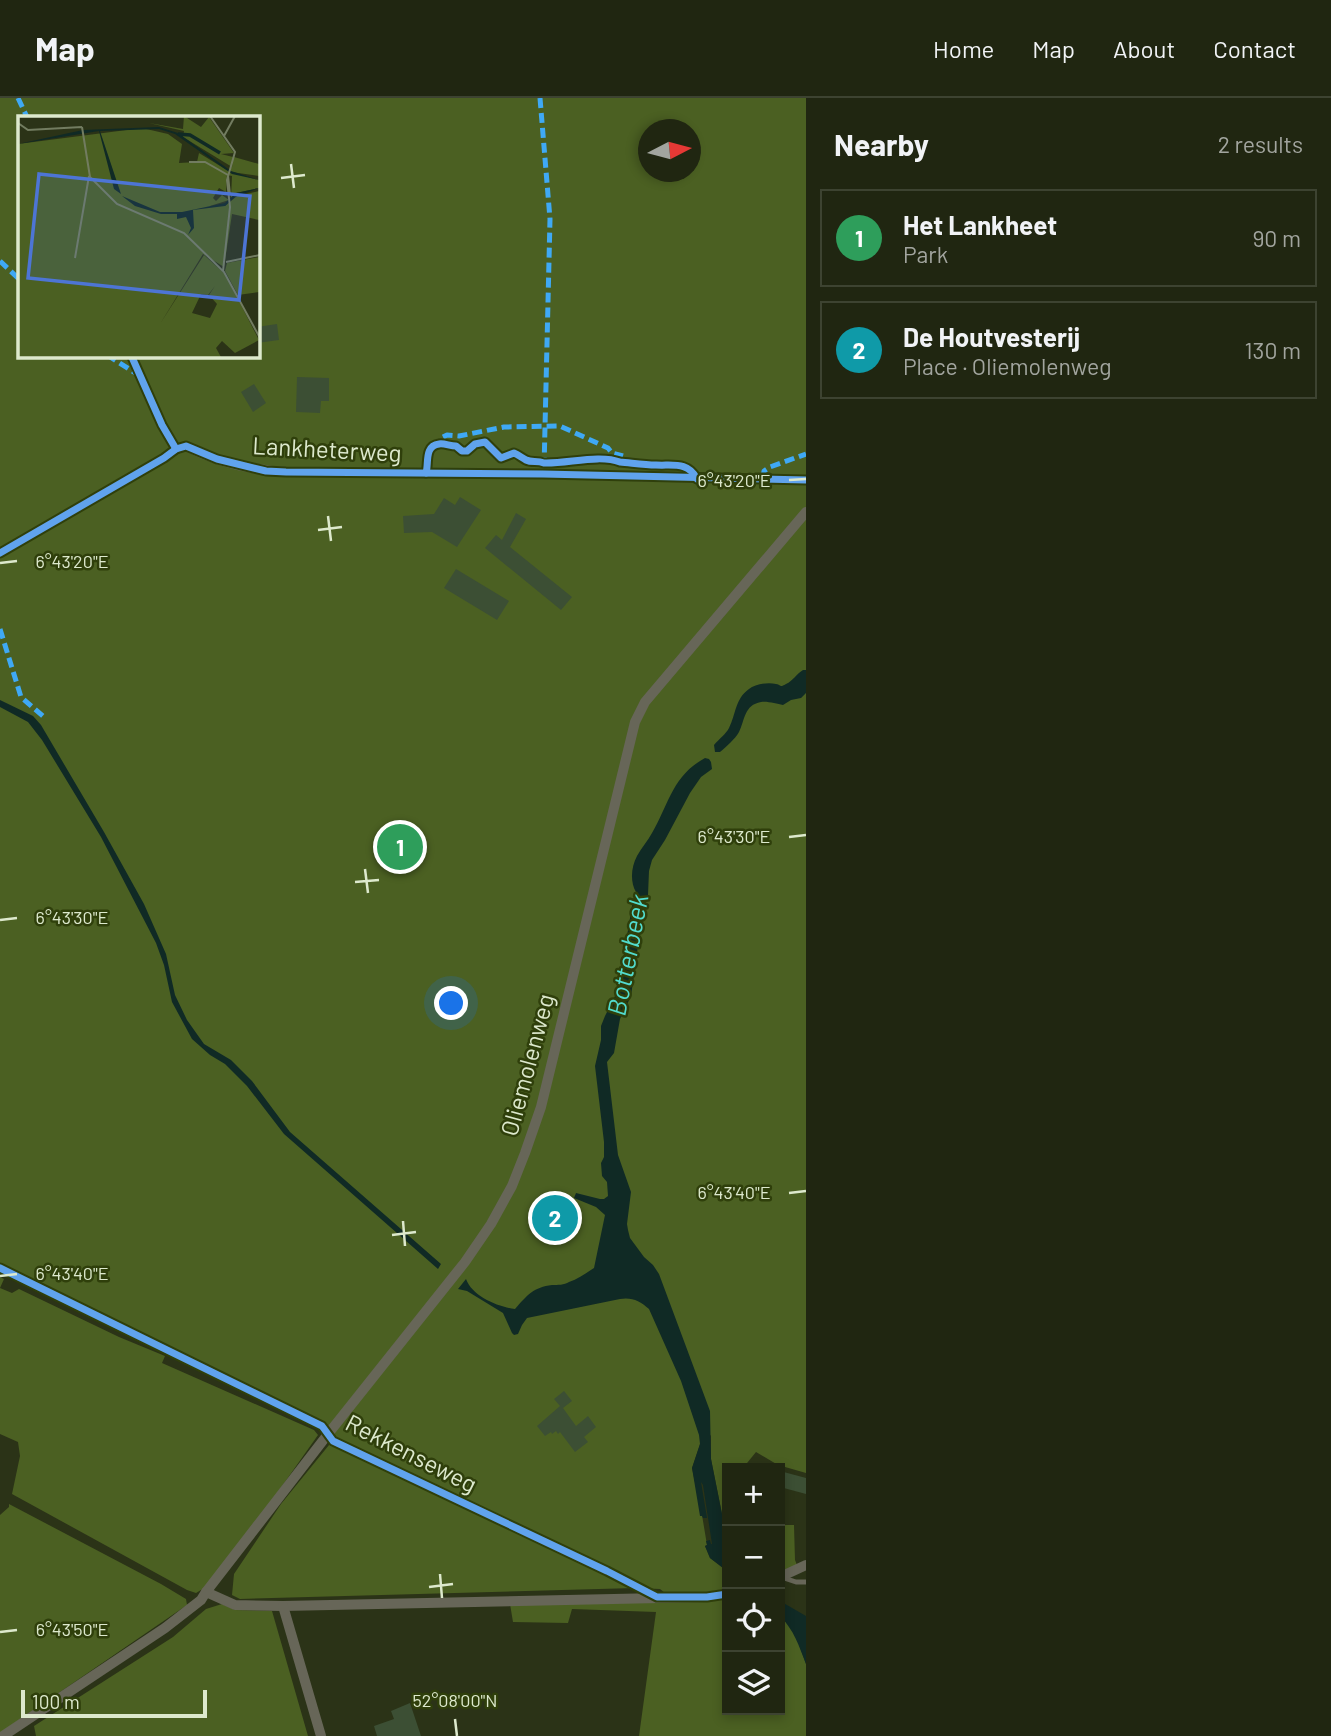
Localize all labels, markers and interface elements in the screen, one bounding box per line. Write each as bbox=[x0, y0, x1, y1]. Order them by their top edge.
text: Map bbox=[35, 28, 95, 68]
text: Home bbox=[933, 34, 994, 63]
text: Map bbox=[1032, 34, 1075, 63]
text: About bbox=[1113, 34, 1175, 63]
text: Contact bbox=[1213, 34, 1296, 63]
inset map bbox=[18, 116, 259, 357]
north arrow bbox=[638, 119, 701, 182]
text: Nearby bbox=[834, 126, 929, 162]
text: 2 results bbox=[1218, 130, 1303, 158]
text: Het Lankheet bbox=[903, 209, 1057, 240]
text: 1 bbox=[855, 224, 863, 252]
text: 90 m bbox=[1252, 224, 1301, 252]
text: Park bbox=[903, 240, 948, 268]
text: De Houtvesterij bbox=[903, 321, 1080, 352]
text: 2 bbox=[853, 336, 865, 364]
text: 130 m bbox=[1244, 336, 1301, 364]
text: Place · Oliemolenweg bbox=[903, 352, 1111, 380]
street label: Lankheterweg bbox=[252, 430, 402, 467]
text: 6°43'20"E bbox=[697, 469, 771, 491]
text: 6°43'20"E bbox=[35, 550, 109, 572]
pin: 1 bbox=[377, 821, 423, 873]
text: 6°43'30"E bbox=[698, 825, 770, 847]
water label: Botterbeek bbox=[600, 891, 654, 1018]
text: 6°43'30"E bbox=[36, 906, 108, 928]
your location bbox=[434, 986, 468, 1020]
street label: Oliemolenweg bbox=[494, 990, 559, 1139]
text: 6°43'40"E bbox=[697, 1181, 771, 1203]
pin: 2 bbox=[532, 1192, 578, 1244]
text: 6°43'40"E bbox=[35, 1262, 109, 1284]
street label: Rekkenseweg bbox=[341, 1407, 482, 1498]
map controls bbox=[722, 1463, 785, 1715]
button: + bbox=[722, 1463, 785, 1526]
button: − bbox=[722, 1526, 785, 1589]
button: locate bbox=[722, 1589, 785, 1652]
text: 6°43'50"E bbox=[36, 1618, 108, 1640]
button: layers bbox=[722, 1652, 785, 1715]
scale bar bbox=[21, 1687, 206, 1719]
text: 52°08'00"N bbox=[413, 1689, 497, 1711]
text: 100 m bbox=[32, 1690, 80, 1713]

